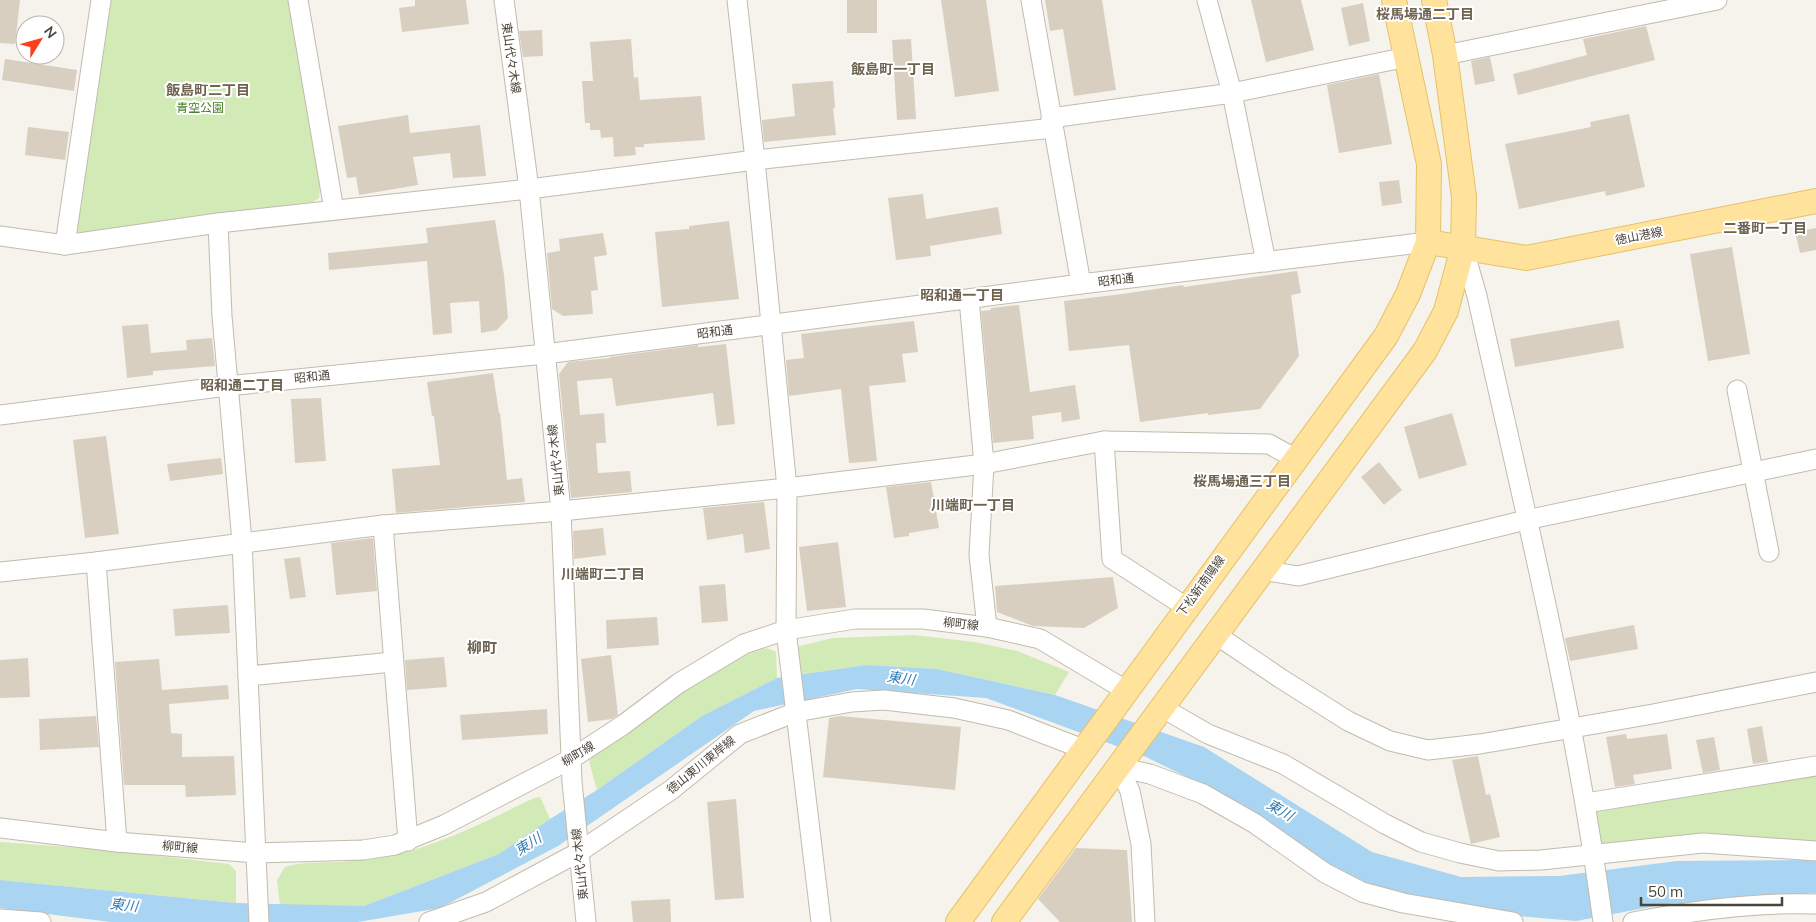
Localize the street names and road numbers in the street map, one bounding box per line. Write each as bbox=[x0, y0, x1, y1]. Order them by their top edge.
street label: 東山代々木線 bbox=[499, 21, 524, 95]
street label: 徳山港線 bbox=[1614, 224, 1664, 247]
street label: 昭和通 bbox=[1097, 270, 1135, 289]
street label: 昭和通 bbox=[696, 322, 734, 341]
street label: 昭和通 bbox=[293, 367, 331, 386]
street label: 東山代々木線 bbox=[544, 423, 567, 497]
street label: 下松新南陽線 bbox=[1173, 552, 1228, 619]
street label: 柳町線 bbox=[942, 614, 980, 633]
street label: 徳山東川東岸線 bbox=[663, 732, 738, 797]
street label: 柳町線 bbox=[558, 738, 597, 769]
street label: 東山代々木線 bbox=[568, 827, 591, 901]
street label: 柳町線 bbox=[161, 837, 199, 856]

